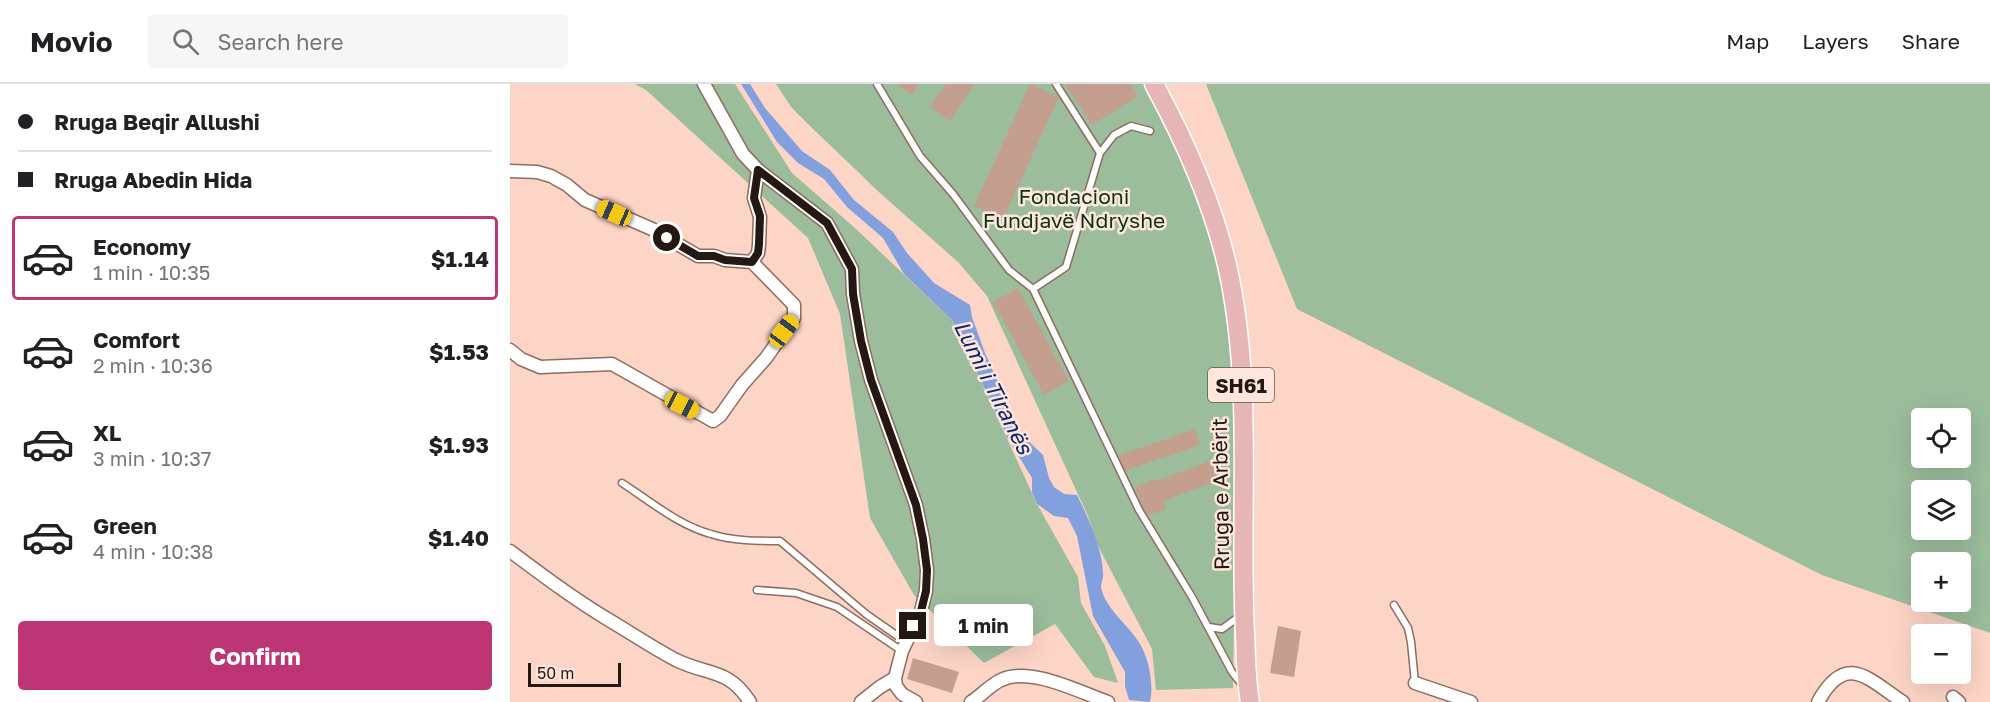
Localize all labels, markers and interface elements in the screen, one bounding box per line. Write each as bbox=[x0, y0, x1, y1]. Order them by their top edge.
search box bbox=[148, 14, 568, 68]
text: Movio bbox=[30, 25, 112, 58]
icon: search bbox=[169, 25, 202, 58]
text: Search here bbox=[217, 28, 344, 55]
text: Map bbox=[1726, 28, 1769, 54]
text: Layers bbox=[1802, 28, 1869, 54]
text: Share bbox=[1902, 28, 1960, 54]
text: Rruga Beqir Allushi bbox=[54, 108, 260, 135]
text: Rruga Abedin Hida bbox=[54, 166, 252, 193]
park label: Fondacioni Fundjavë Ndryshe bbox=[983, 183, 1165, 233]
car bbox=[594, 197, 634, 229]
route start bbox=[653, 224, 680, 251]
icon: car bbox=[21, 231, 75, 285]
text: Economy bbox=[93, 233, 191, 260]
text: $1.14 bbox=[431, 245, 489, 272]
text: 1 min · 10:35 bbox=[93, 260, 210, 284]
car bbox=[766, 311, 802, 351]
water label: Lumi i Tiranës bbox=[949, 316, 1040, 459]
icon: car bbox=[21, 324, 75, 378]
text: Comfort bbox=[93, 326, 180, 353]
text: $1.53 bbox=[429, 338, 489, 365]
text: 2 min · 10:36 bbox=[93, 353, 213, 377]
road number: SH61 bbox=[1208, 368, 1274, 402]
car bbox=[662, 389, 702, 421]
map controls bbox=[1911, 408, 1971, 684]
button: locate bbox=[1911, 408, 1971, 468]
icon: car bbox=[21, 417, 75, 471]
street label: Rruga e Arbërit bbox=[1206, 418, 1234, 570]
text: XL bbox=[93, 419, 121, 446]
text: $1.93 bbox=[428, 431, 489, 458]
text: 3 min · 10:37 bbox=[93, 446, 211, 470]
button: layers bbox=[1911, 480, 1971, 540]
icon: car bbox=[21, 510, 75, 564]
text: Green bbox=[93, 512, 157, 539]
text: $1.40 bbox=[428, 524, 489, 551]
text: 4 min · 10:38 bbox=[93, 539, 214, 563]
button: + bbox=[1911, 552, 1971, 612]
callout: 1 min bbox=[934, 605, 1033, 647]
route end bbox=[899, 612, 926, 639]
text: 1 min bbox=[958, 613, 1009, 637]
button: Confirm bbox=[18, 621, 492, 690]
button: − bbox=[1911, 624, 1971, 684]
scale bar bbox=[528, 660, 621, 688]
text: 50 m bbox=[537, 663, 574, 683]

